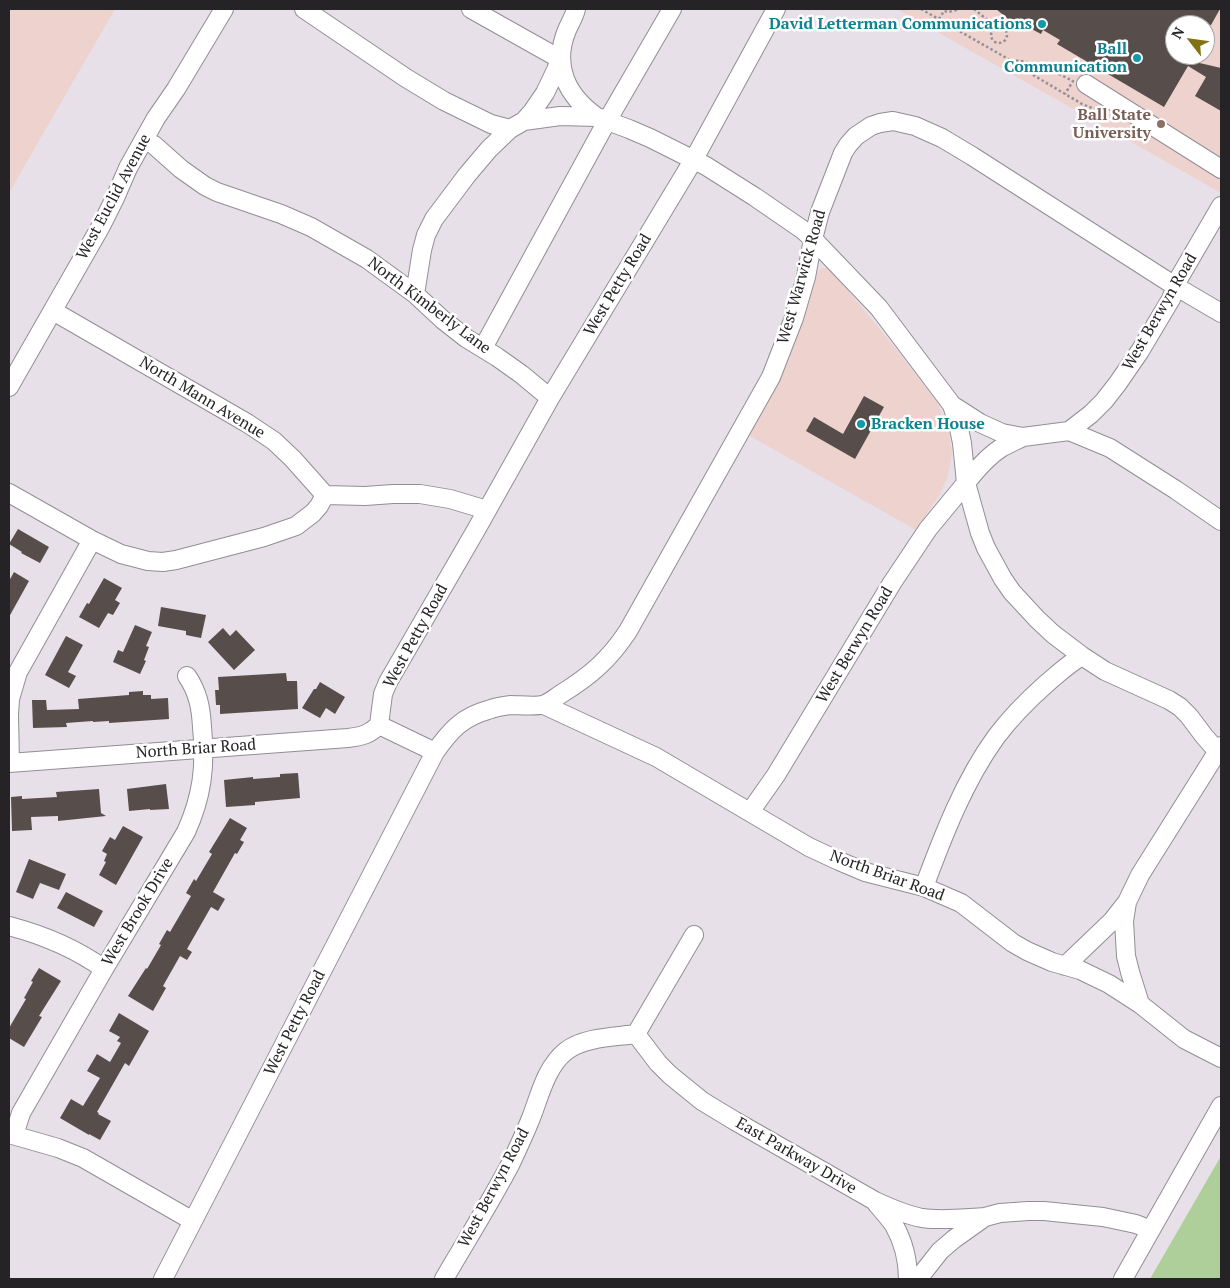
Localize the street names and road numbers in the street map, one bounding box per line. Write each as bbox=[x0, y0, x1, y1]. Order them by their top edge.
street label: West Euclid Avenue bbox=[73, 131, 155, 263]
street label: West Warwick Road bbox=[774, 208, 830, 346]
street label: West Petty Road bbox=[580, 231, 656, 339]
street label: West Berwyn Road bbox=[1119, 250, 1201, 374]
street label: North Kimberly Lane bbox=[364, 254, 494, 358]
street label: North Mann Avenue bbox=[136, 353, 268, 443]
street label: West Petty Road bbox=[380, 581, 452, 691]
street label: West Berwyn Road bbox=[813, 583, 897, 707]
street label: North Briar Road bbox=[135, 735, 257, 763]
street label: North Briar Road bbox=[827, 846, 947, 906]
street label: West Brook Drive bbox=[98, 854, 178, 970]
street label: West Petty Road bbox=[260, 967, 330, 1079]
street label: East Parkway Drive bbox=[732, 1114, 860, 1198]
street label: West Berwyn Road bbox=[454, 1125, 534, 1251]

